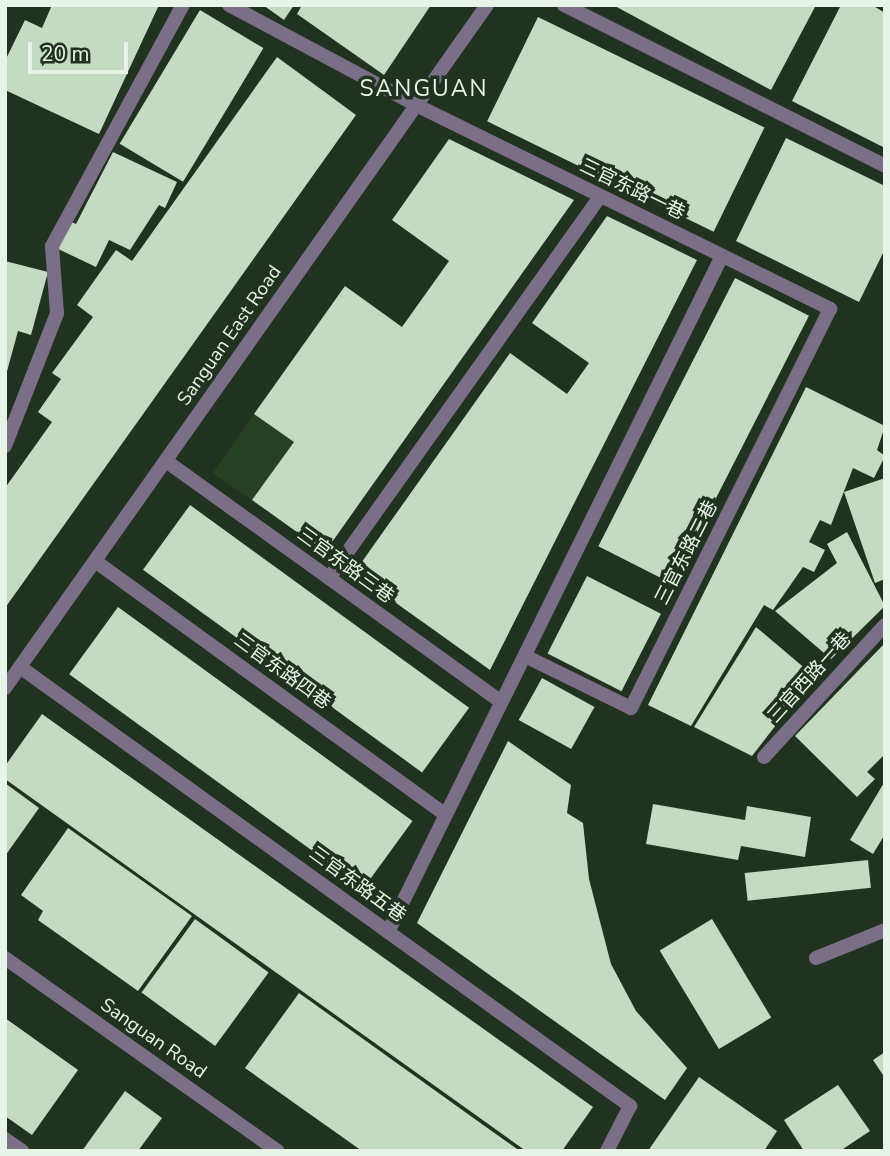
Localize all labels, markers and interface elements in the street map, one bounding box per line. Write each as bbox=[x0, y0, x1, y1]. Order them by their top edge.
scale bar bbox=[32, 28, 131, 72]
text: 20 m bbox=[41, 40, 90, 68]
district label: SANGUAN bbox=[360, 75, 488, 103]
street label: 三官东路一巷 bbox=[576, 155, 688, 225]
street label: Sanguan East Road bbox=[173, 262, 287, 410]
street label: 三官东路二巷 bbox=[651, 497, 723, 609]
street label: 三官东路三巷 bbox=[292, 523, 398, 609]
street label: 三官西路一巷 bbox=[763, 628, 857, 728]
street label: 三官东路四巷 bbox=[229, 629, 335, 715]
street label: 三官东路五巷 bbox=[304, 842, 410, 928]
street label: Sanguan Road bbox=[96, 994, 210, 1084]

